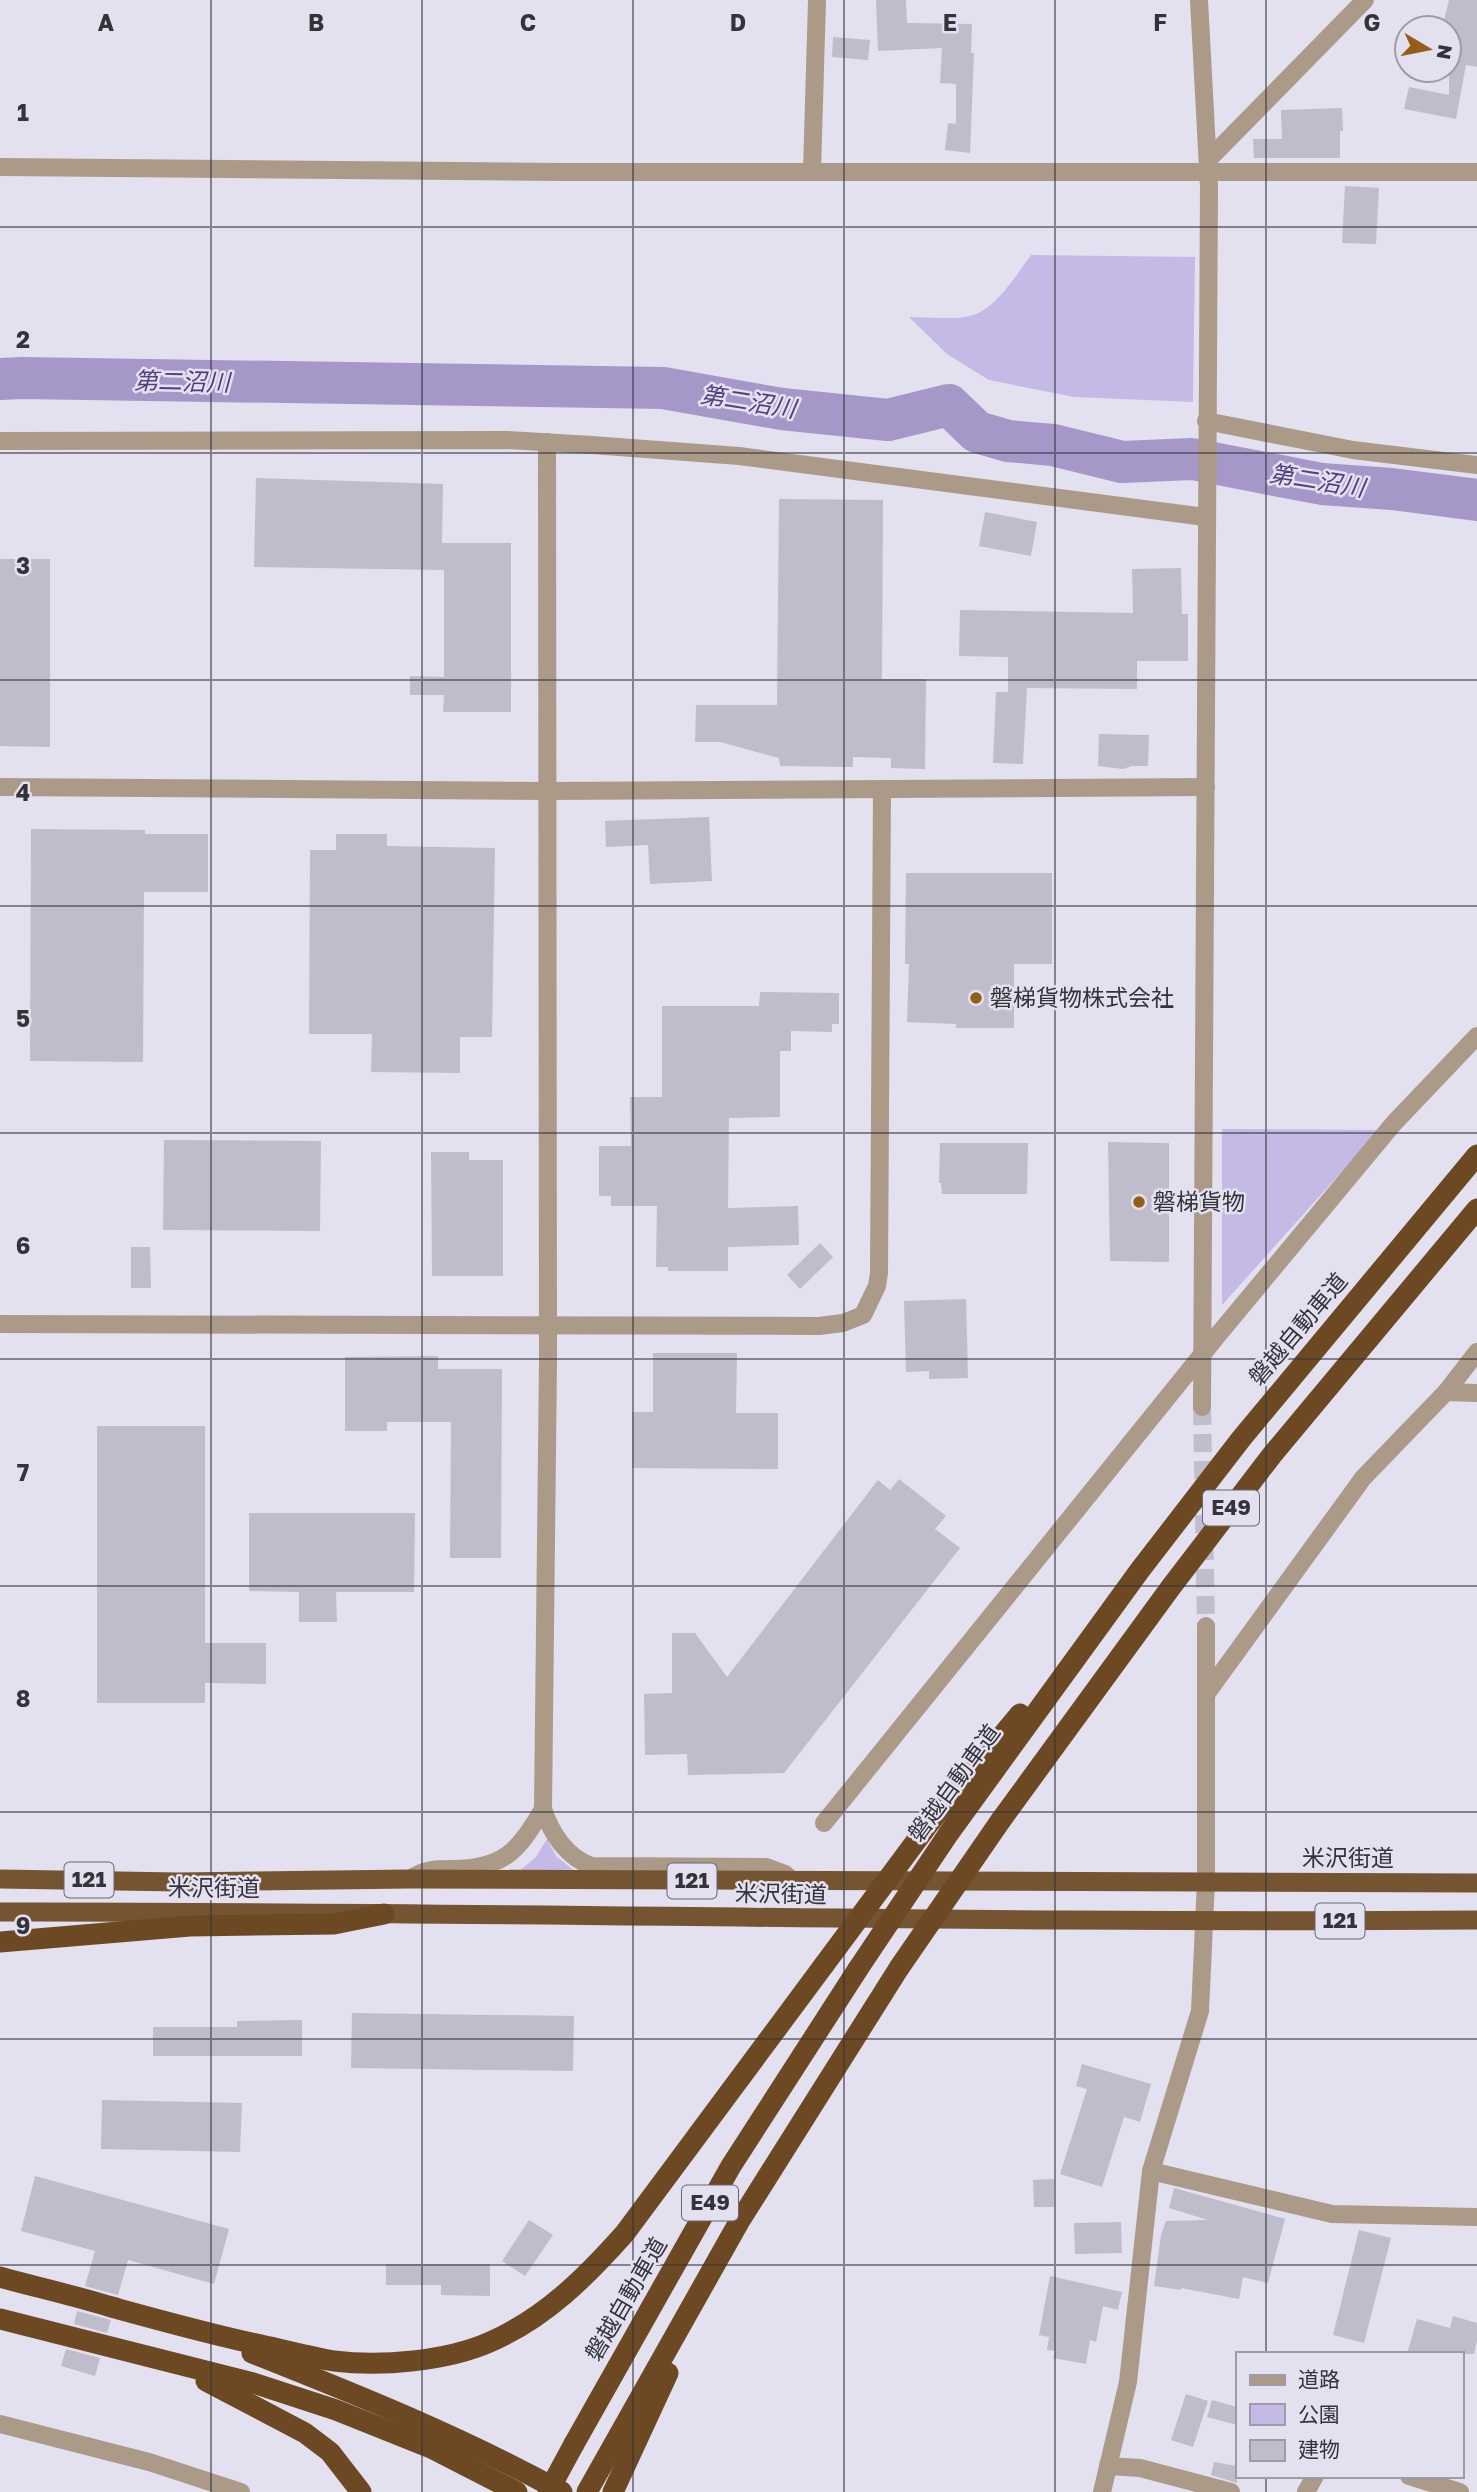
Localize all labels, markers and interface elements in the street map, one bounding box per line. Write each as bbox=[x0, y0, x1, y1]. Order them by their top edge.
text: A bbox=[98, 8, 115, 36]
text: B bbox=[308, 8, 324, 36]
text: C bbox=[520, 8, 536, 36]
text: D bbox=[730, 8, 746, 36]
text: E bbox=[943, 8, 957, 36]
text: F bbox=[1153, 8, 1167, 36]
text: G bbox=[1364, 8, 1380, 36]
north arrow bbox=[1393, 14, 1463, 84]
text: N bbox=[1433, 43, 1458, 61]
text: 1 bbox=[17, 98, 29, 126]
text: 2 bbox=[16, 325, 30, 353]
water label: 第二沼川 bbox=[134, 365, 233, 396]
water label: 第二沼川 bbox=[699, 379, 801, 423]
water label: 第二沼川 bbox=[1268, 458, 1370, 502]
text: 3 bbox=[16, 551, 30, 579]
text: 4 bbox=[16, 778, 30, 806]
place label: 磐梯貨物株式会社 bbox=[990, 983, 1174, 1011]
marker: 磐梯貨物株式会社 bbox=[968, 990, 984, 1006]
text: 5 bbox=[16, 1004, 30, 1032]
place label: 磐梯貨物 bbox=[1153, 1187, 1245, 1215]
marker: 磐梯貨物 bbox=[1131, 1194, 1147, 1210]
text: 6 bbox=[16, 1231, 30, 1259]
street label: 磐越自動車道 bbox=[1242, 1267, 1352, 1390]
text: 7 bbox=[17, 1458, 29, 1486]
road number: E49 bbox=[1203, 1490, 1259, 1526]
text: 8 bbox=[16, 1684, 30, 1712]
street label: 磐越自動車道 bbox=[901, 1718, 1005, 1846]
street label: 米沢街道 bbox=[1302, 1843, 1394, 1871]
road number: 121 bbox=[64, 1862, 114, 1898]
road number: 121 bbox=[668, 1864, 716, 1898]
street label: 米沢街道 bbox=[168, 1873, 260, 1901]
street label: 米沢街道 bbox=[735, 1878, 827, 1908]
road number: 121 bbox=[1316, 1904, 1364, 1938]
text: 9 bbox=[16, 1911, 30, 1939]
road number: E49 bbox=[682, 2186, 738, 2220]
street label: 磐越自動車道 bbox=[579, 2232, 672, 2365]
legend bbox=[1236, 2352, 1463, 2478]
text: 道路 bbox=[1298, 2366, 1340, 2392]
text: 公園 bbox=[1298, 2401, 1340, 2427]
text: 建物 bbox=[1298, 2436, 1340, 2462]

